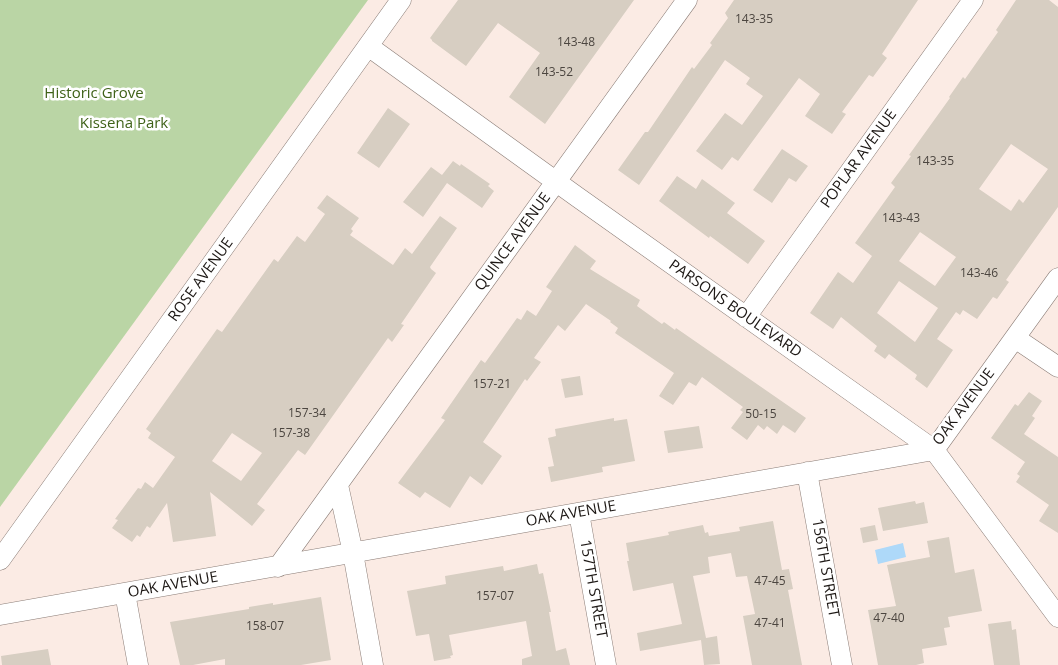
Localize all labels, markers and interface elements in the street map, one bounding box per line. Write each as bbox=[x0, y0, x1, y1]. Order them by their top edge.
house number: 143-35 bbox=[735, 13, 773, 27]
house number: 143-48 bbox=[557, 36, 595, 50]
house number: 143-52 bbox=[535, 66, 573, 80]
park label: Historic Grove bbox=[44, 85, 144, 103]
street label: POPLAR AVENUE bbox=[817, 106, 901, 212]
park label: Kissena Park bbox=[80, 115, 168, 133]
house number: 143-35 bbox=[916, 155, 954, 169]
street label: QUINCE AVENUE bbox=[471, 189, 555, 295]
house number: 143-43 bbox=[882, 212, 920, 226]
street label: ROSE AVENUE bbox=[165, 235, 237, 325]
street label: PARSONS BOULEVARD bbox=[665, 256, 805, 362]
house number: 143-46 bbox=[960, 267, 998, 281]
street label: OAK AVENUE bbox=[929, 365, 999, 449]
house number: 157-21 bbox=[473, 378, 511, 392]
house number: 157-34 bbox=[288, 407, 326, 421]
house number: 50-15 bbox=[745, 408, 777, 422]
house number: 157-38 bbox=[272, 427, 310, 441]
street label: OAK AVENUE bbox=[524, 497, 618, 531]
street label: 156TH STREET bbox=[807, 517, 843, 619]
street label: 157TH STREET bbox=[575, 538, 611, 640]
street label: OAK AVENUE bbox=[126, 568, 220, 602]
house number: 47-45 bbox=[754, 575, 786, 589]
house number: 157-07 bbox=[476, 590, 514, 604]
house number: 47-40 bbox=[873, 612, 905, 626]
house number: 47-41 bbox=[754, 617, 786, 631]
house number: 158-07 bbox=[246, 620, 284, 634]

